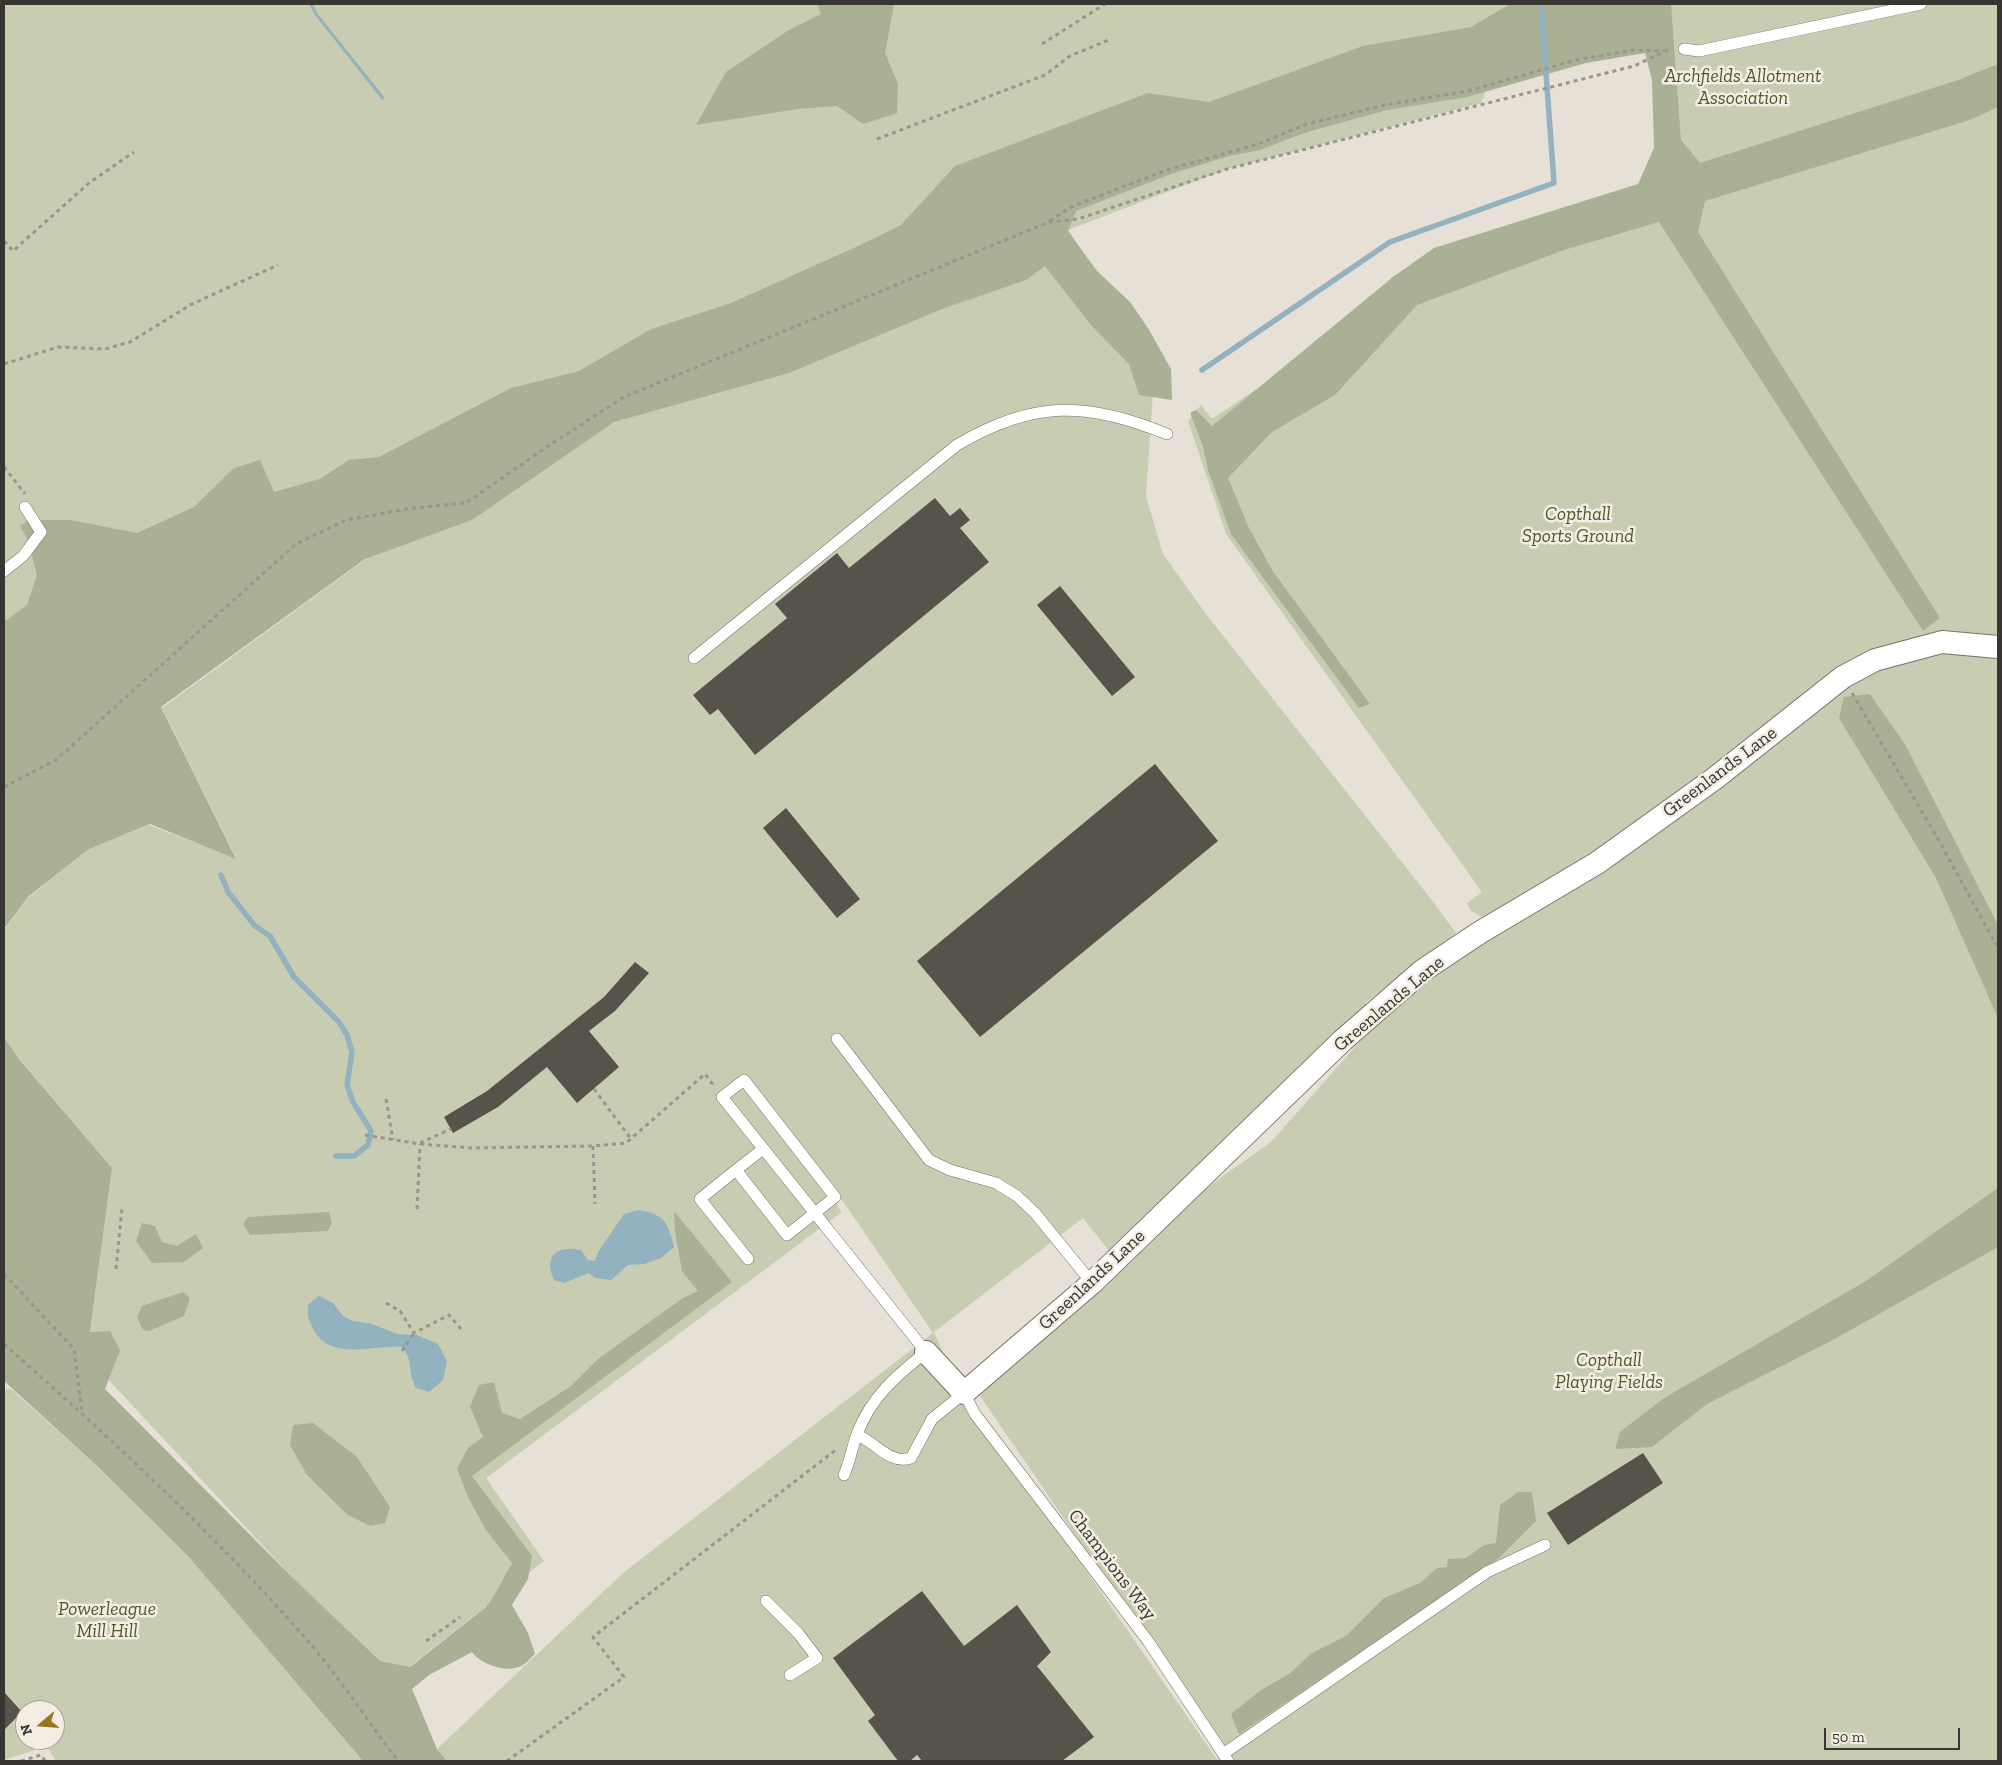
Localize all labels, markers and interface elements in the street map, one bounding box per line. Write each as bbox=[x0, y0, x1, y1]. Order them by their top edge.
park label: Archfields Allotment Association bbox=[1664, 66, 1822, 110]
park label: Copthall Sports Ground bbox=[1522, 504, 1634, 548]
street label: Greenlands Lane bbox=[1658, 722, 1782, 822]
street label: Greenlands Lane bbox=[1329, 951, 1449, 1057]
street label: Greenlands Lane bbox=[1034, 1225, 1150, 1335]
park label: Copthall Playing Fields bbox=[1555, 1350, 1663, 1394]
street label: Champions Way bbox=[1063, 1505, 1161, 1625]
park label: Powerleague Mill Hill bbox=[58, 1599, 156, 1643]
north arrow bbox=[15, 1700, 65, 1750]
scale bar bbox=[1827, 1718, 1963, 1750]
text: N bbox=[16, 1722, 36, 1737]
text: 50 m bbox=[1832, 1728, 1865, 1746]

